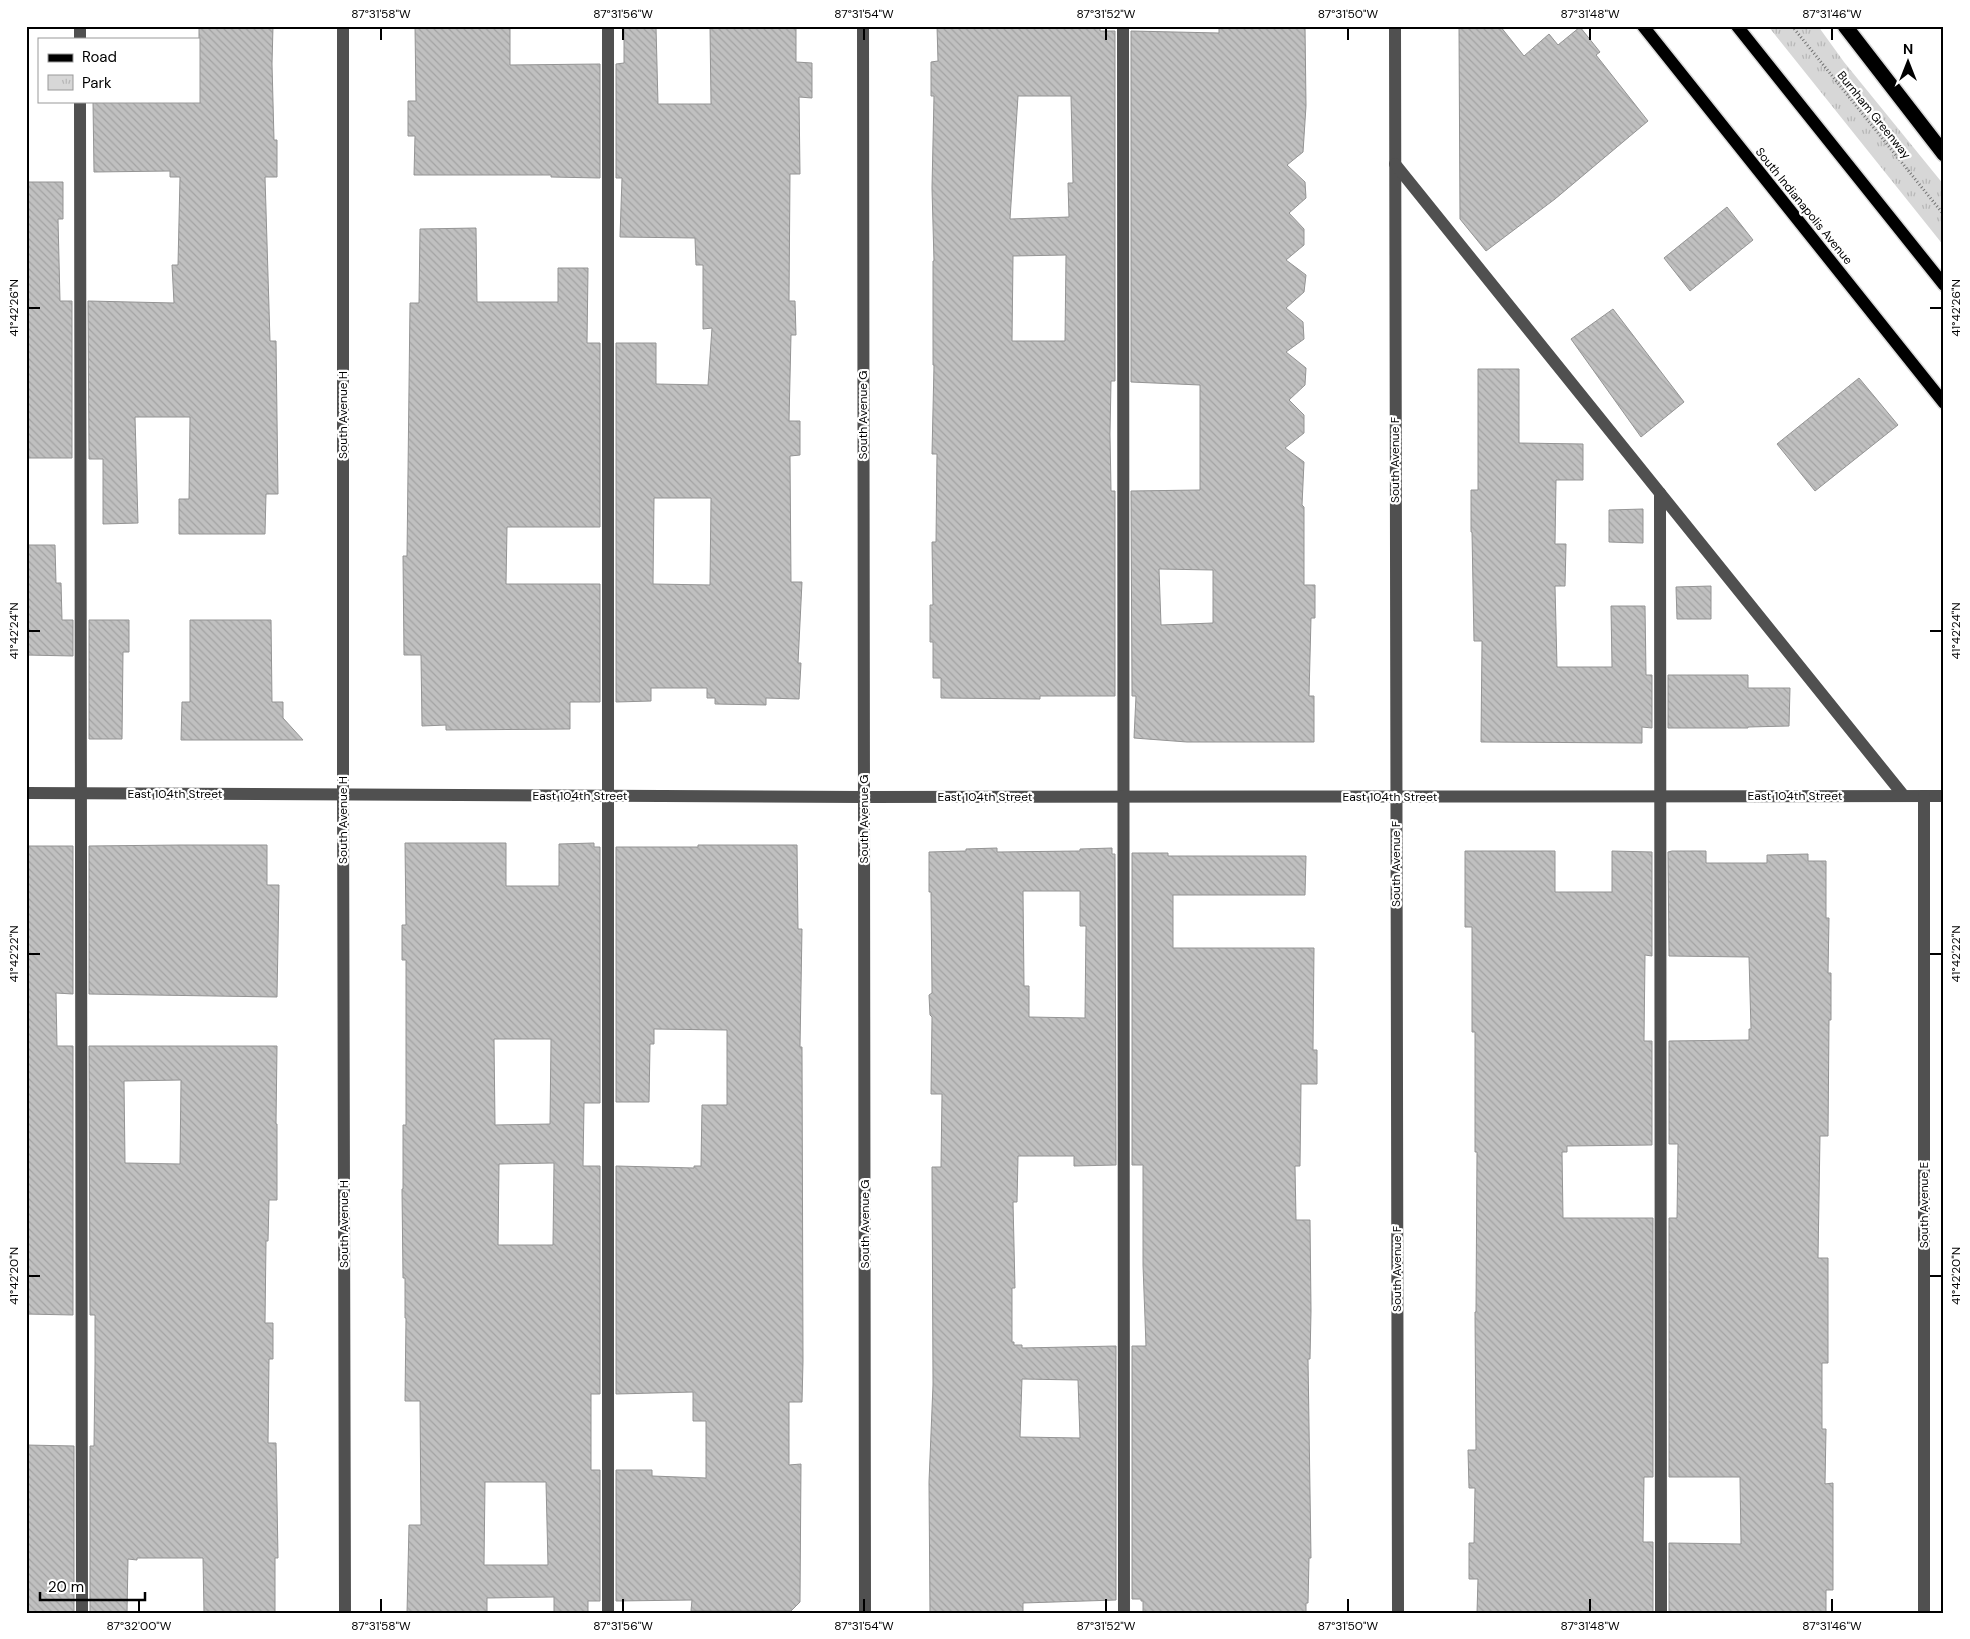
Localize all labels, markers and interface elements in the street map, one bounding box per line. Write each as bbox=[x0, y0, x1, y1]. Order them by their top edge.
text: 87°31'58"W bbox=[351, 6, 411, 22]
text: 87°31'56"W bbox=[593, 6, 653, 22]
text: 87°31'54"W bbox=[834, 6, 894, 22]
text: 87°31'52"W bbox=[1077, 6, 1136, 22]
text: 87°31'50"W bbox=[1318, 6, 1379, 22]
text: 87°31'48"W bbox=[1560, 6, 1620, 22]
text: 87°31'46"W bbox=[1802, 6, 1862, 22]
legend bbox=[38, 38, 200, 102]
north arrow bbox=[1882, 38, 1932, 88]
text: N bbox=[1903, 40, 1913, 58]
text: Road bbox=[82, 47, 117, 67]
street label: Burnham Greenway bbox=[1834, 68, 1915, 162]
text: Park bbox=[82, 73, 112, 93]
street label: South Indianapolis Avenue bbox=[1752, 144, 1856, 268]
text: 41°42'26"N bbox=[6, 279, 22, 337]
text: 41°42'26"N bbox=[1948, 279, 1964, 337]
street label: South Avenue H bbox=[335, 371, 351, 459]
street label: South Avenue G bbox=[855, 371, 871, 459]
street label: South Avenue F bbox=[1387, 416, 1403, 503]
text: 41°42'24"N bbox=[6, 602, 22, 660]
text: 41°42'24"N bbox=[1948, 602, 1964, 660]
street label: South Avenue G bbox=[856, 775, 872, 863]
street label: South Avenue H bbox=[335, 776, 351, 864]
street label: East 104th Street bbox=[127, 786, 223, 802]
street label: East 104th Street bbox=[532, 788, 628, 804]
street label: East 104th Street bbox=[1747, 788, 1843, 804]
street label: East 104th Street bbox=[937, 789, 1033, 805]
street label: East 104th Street bbox=[1342, 789, 1438, 805]
street label: South Avenue F bbox=[1388, 820, 1404, 907]
text: 41°42'22"N bbox=[6, 926, 22, 982]
text: 41°42'22"N bbox=[1948, 926, 1964, 982]
street label: South Avenue E bbox=[1916, 1162, 1932, 1248]
street label: South Avenue H bbox=[336, 1180, 352, 1268]
street label: South Avenue G bbox=[857, 1180, 873, 1268]
street label: South Avenue F bbox=[1389, 1225, 1405, 1312]
text: 41°42'20"N bbox=[6, 1247, 22, 1305]
text: 41°42'20"N bbox=[1948, 1247, 1964, 1305]
scale bar bbox=[40, 1569, 145, 1601]
text: 20 m bbox=[48, 1577, 84, 1597]
text: 87°32'00"W bbox=[107, 1618, 172, 1634]
text: 87°31'58"W bbox=[351, 1618, 411, 1634]
text: 87°31'56"W bbox=[593, 1618, 653, 1634]
text: 87°31'54"W bbox=[834, 1618, 894, 1634]
text: 87°31'52"W bbox=[1077, 1618, 1136, 1634]
text: 87°31'50"W bbox=[1318, 1618, 1379, 1634]
text: 87°31'48"W bbox=[1560, 1618, 1620, 1634]
text: 87°31'46"W bbox=[1802, 1618, 1862, 1634]

